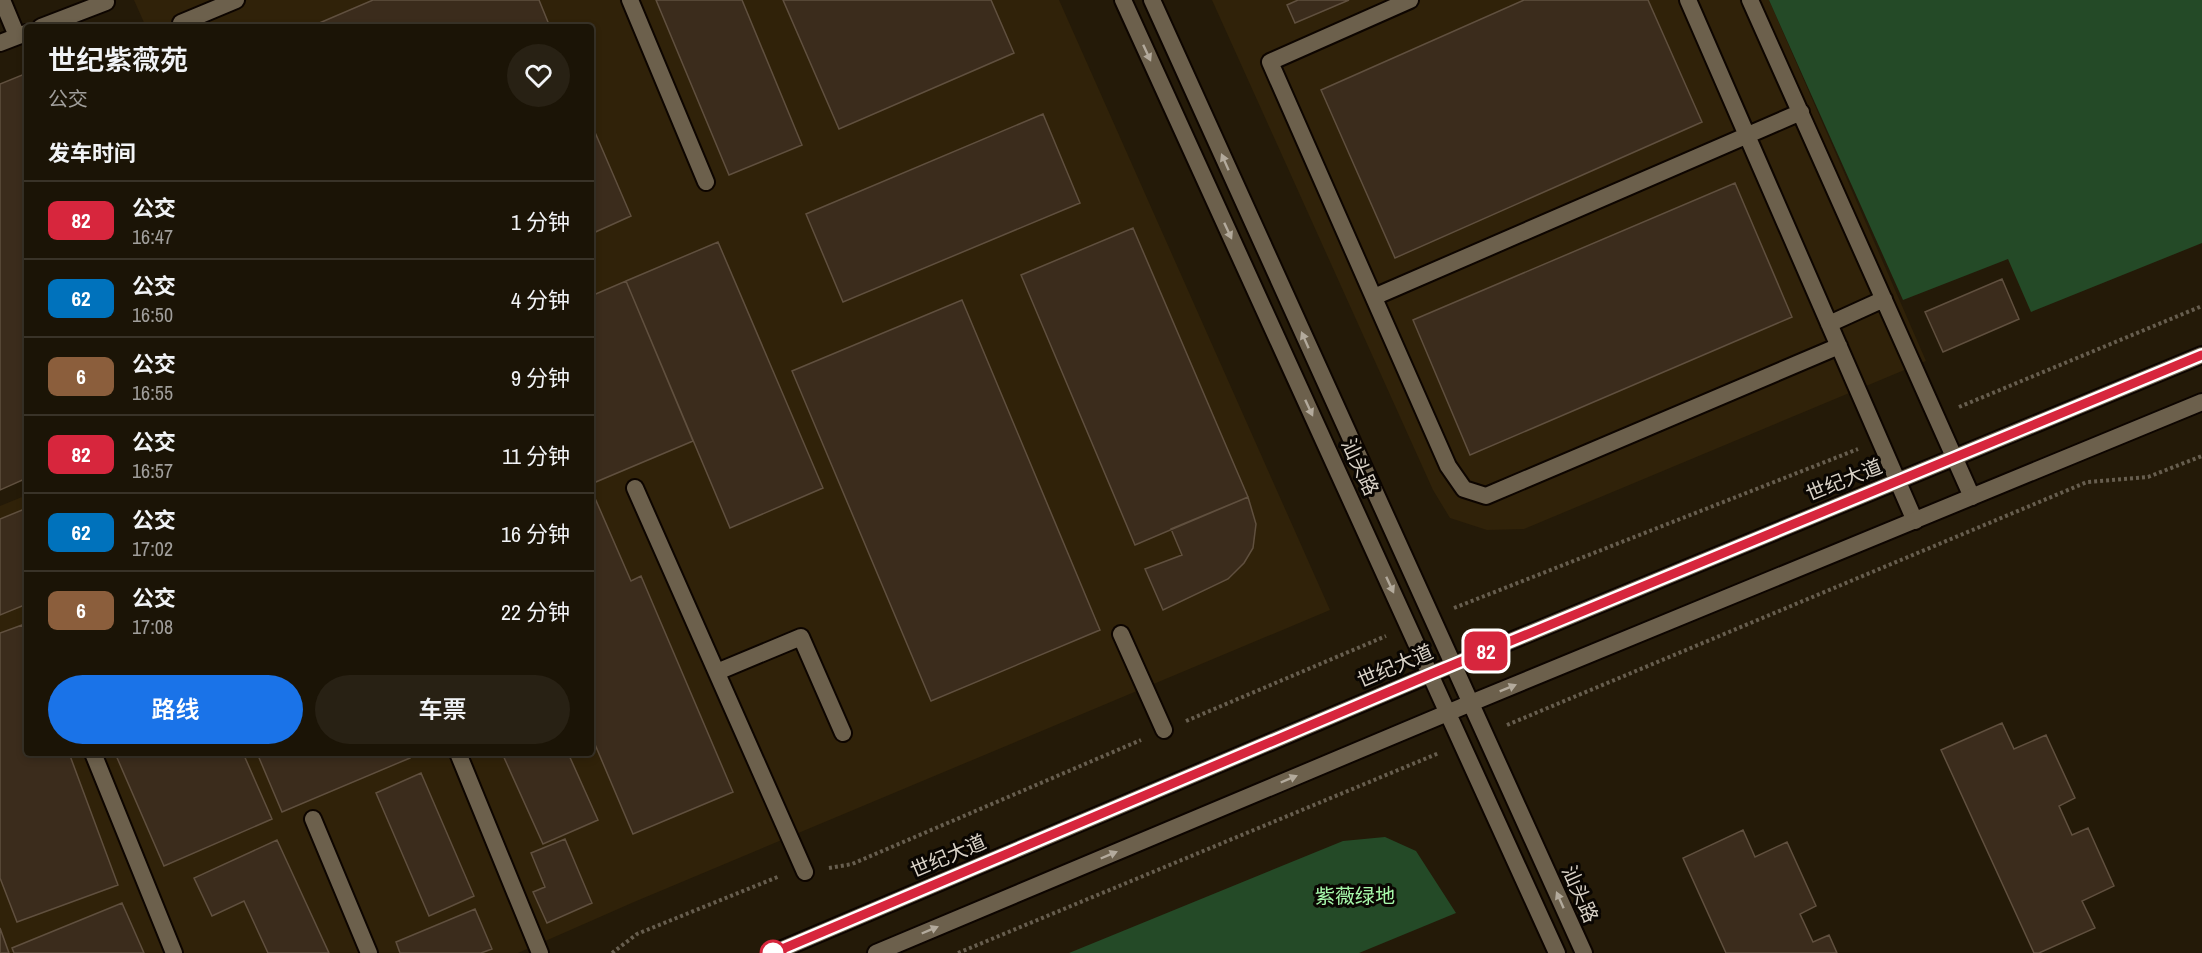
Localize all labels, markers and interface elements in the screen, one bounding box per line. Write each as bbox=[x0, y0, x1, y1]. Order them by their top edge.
text: 世纪紫薇苑 bbox=[48, 41, 188, 79]
button: heart bbox=[507, 44, 570, 107]
one-way arrow bbox=[1143, 45, 1152, 62]
text: 公交 bbox=[48, 85, 88, 112]
text: 发车时间 bbox=[48, 138, 136, 168]
one-way arrow bbox=[1220, 153, 1230, 171]
text: 公交 bbox=[132, 193, 176, 223]
text: 82 bbox=[71, 206, 91, 235]
text: 1 分钟 bbox=[511, 207, 570, 237]
one-way arrow bbox=[1224, 222, 1233, 239]
text: 16:47 bbox=[132, 223, 173, 250]
text: 公交 bbox=[132, 271, 176, 301]
text: 62 bbox=[71, 284, 91, 313]
text: 4 分钟 bbox=[511, 285, 570, 315]
text: 16:50 bbox=[132, 301, 173, 328]
one-way arrow bbox=[1301, 331, 1310, 348]
text: 公交 bbox=[132, 349, 176, 379]
text: 6 bbox=[76, 362, 86, 391]
text: 9 分钟 bbox=[511, 363, 570, 393]
text: 16:55 bbox=[132, 379, 173, 406]
one-way arrow bbox=[1305, 399, 1314, 416]
text: 公交 bbox=[132, 427, 176, 457]
street label: 汕头路 bbox=[1336, 434, 1385, 500]
text: 82 bbox=[71, 440, 91, 469]
text: 11 分钟 bbox=[502, 441, 570, 471]
street label: 世纪大道 bbox=[1802, 452, 1886, 507]
text: 16:57 bbox=[132, 457, 173, 484]
text: 公交 bbox=[132, 505, 176, 535]
text: 62 bbox=[71, 518, 91, 547]
text: 16 分钟 bbox=[501, 519, 570, 549]
text: 17:02 bbox=[132, 535, 173, 562]
one-way arrow bbox=[1386, 577, 1395, 594]
text: 公交 bbox=[132, 583, 176, 613]
text: 6 bbox=[76, 596, 86, 625]
text: 22 分钟 bbox=[501, 597, 570, 627]
text: 17:08 bbox=[132, 613, 173, 640]
line badge: 82 bbox=[1459, 632, 1513, 670]
street label: 世纪大道 bbox=[1353, 637, 1437, 694]
text: 82 bbox=[1476, 637, 1496, 666]
button: 路线 bbox=[48, 675, 303, 744]
button: 车票 bbox=[315, 675, 570, 744]
one-way arrow bbox=[1499, 683, 1517, 693]
one-way arrow bbox=[1280, 774, 1298, 783]
street label: 世纪大道 bbox=[906, 827, 990, 884]
one-way arrow bbox=[1101, 850, 1119, 860]
street label: 汕头路 bbox=[1556, 861, 1605, 927]
park label: 紫薇绿地 bbox=[1315, 882, 1395, 909]
one-way arrow bbox=[1555, 891, 1564, 908]
one-way arrow bbox=[921, 925, 939, 935]
unlabelled marker bbox=[760, 940, 786, 953]

